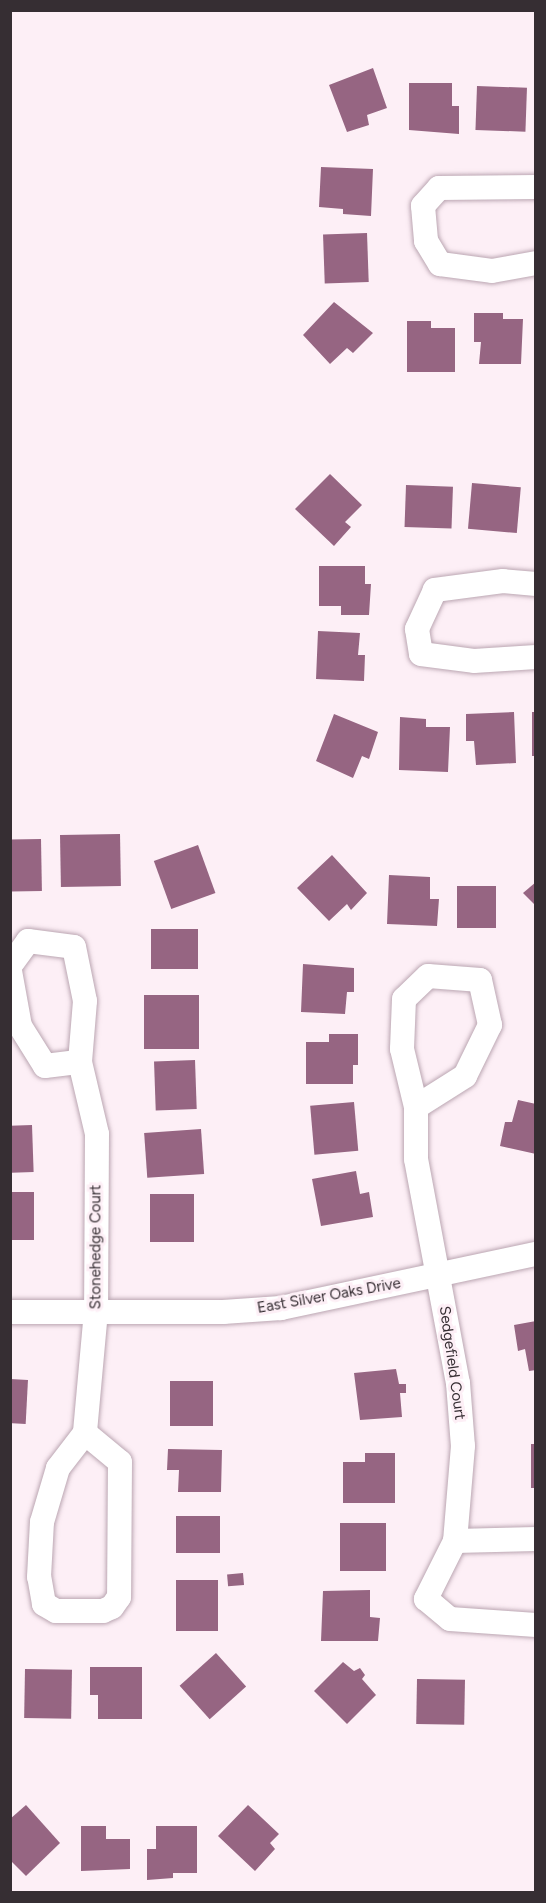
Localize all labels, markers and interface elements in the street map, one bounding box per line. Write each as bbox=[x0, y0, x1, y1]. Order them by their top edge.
street label: Stonehedge Court bbox=[87, 1185, 105, 1309]
street label: East Silver Oaks Drive bbox=[256, 1275, 402, 1317]
street label: Sedgefield Court bbox=[435, 1305, 469, 1421]

